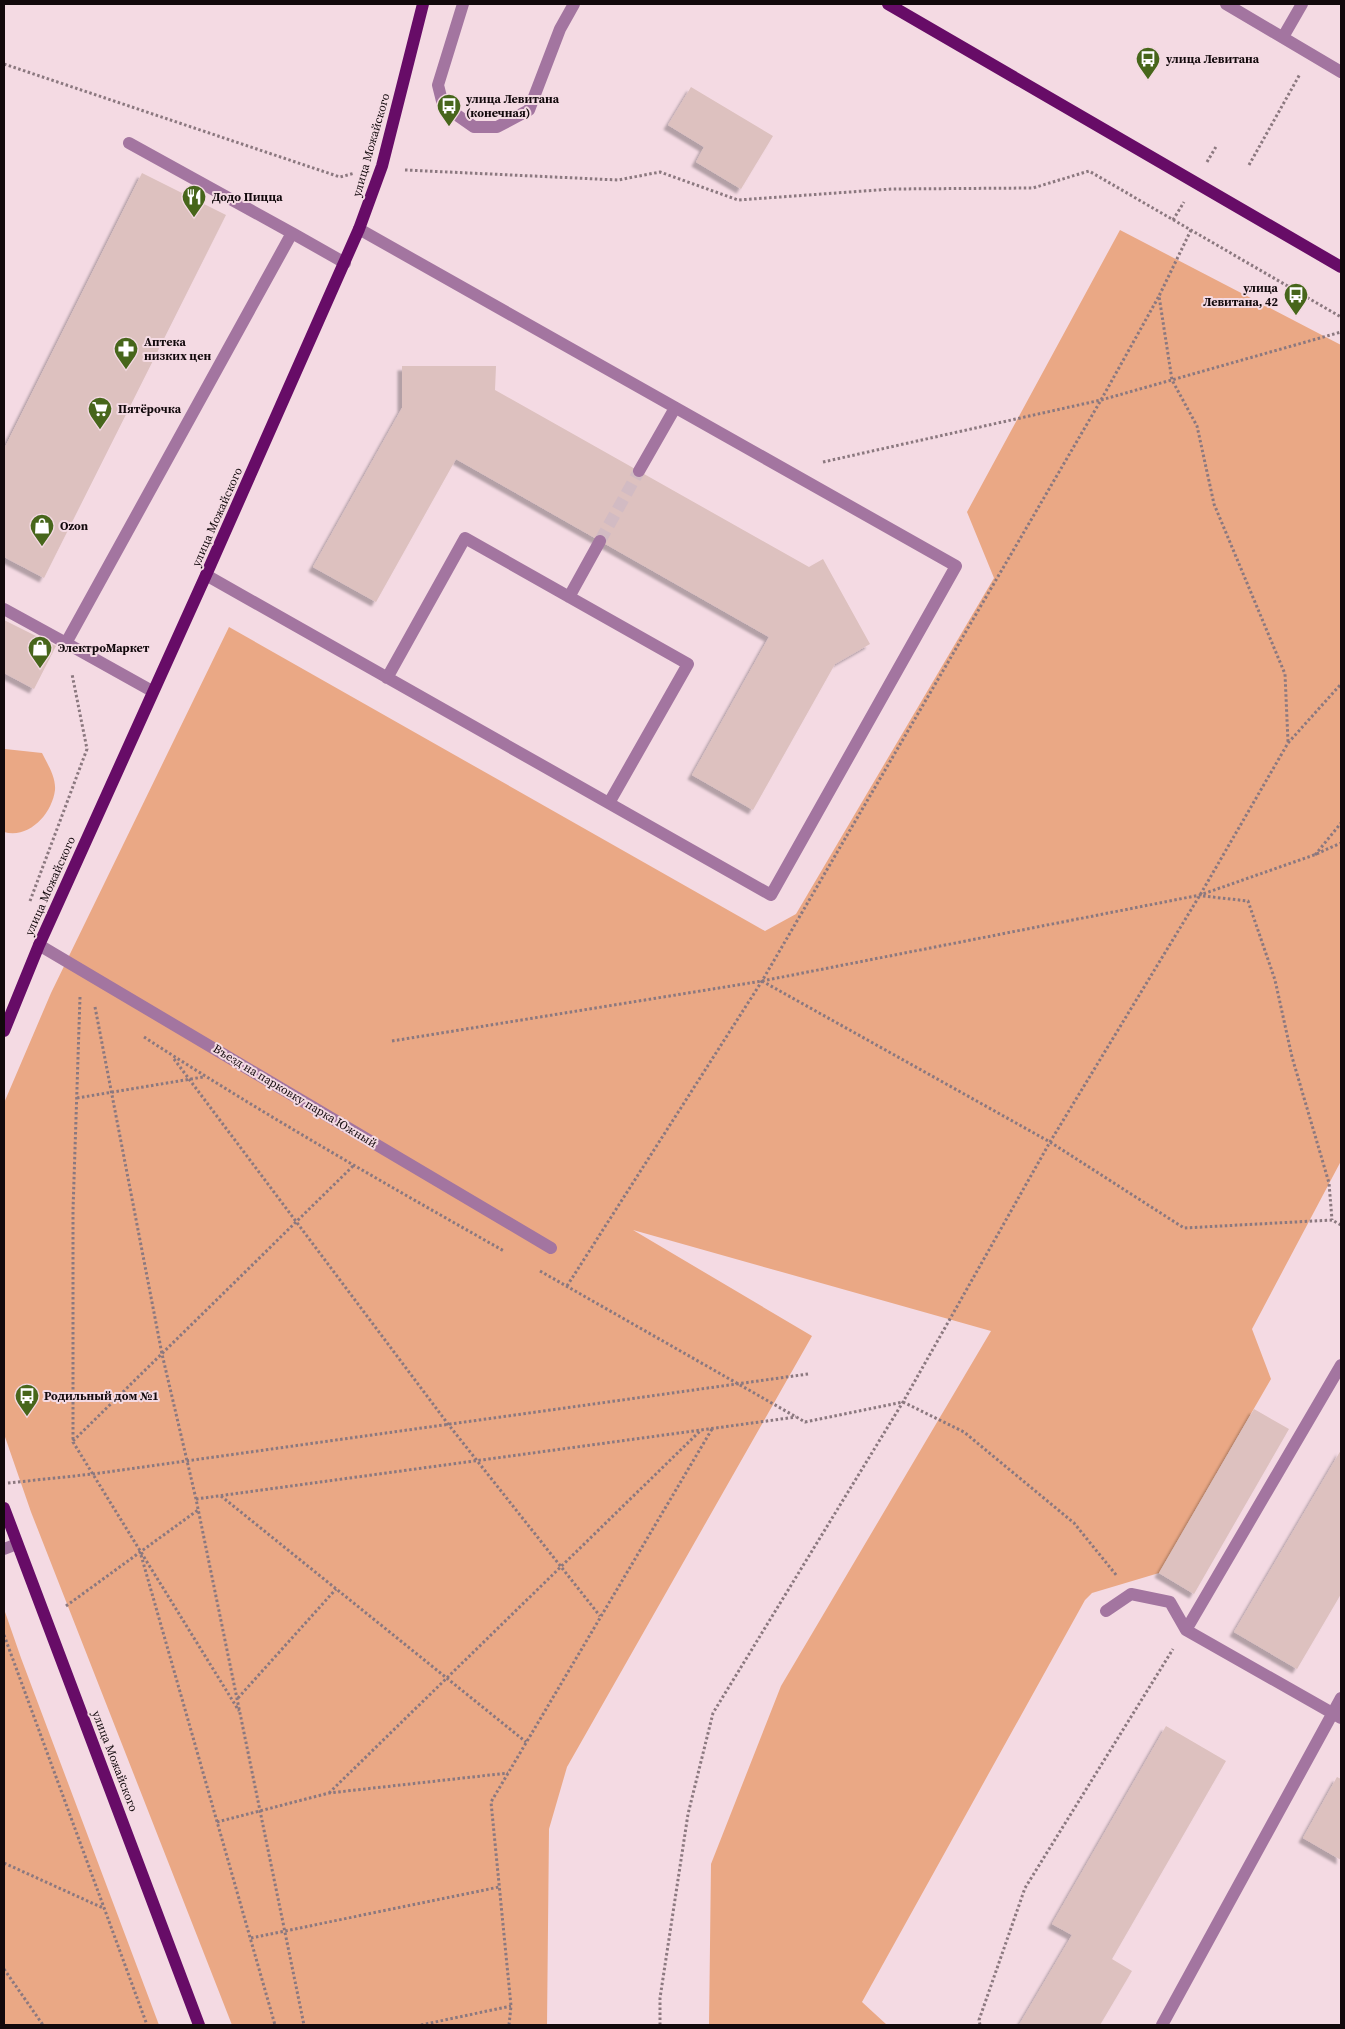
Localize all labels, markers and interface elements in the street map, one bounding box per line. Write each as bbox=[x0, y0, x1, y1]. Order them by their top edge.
bus stop icon: улица Левитана bbox=[1135, 46, 1161, 80]
place label: улица Левитана bbox=[1165, 51, 1260, 67]
street label: улица Можайского bbox=[349, 91, 394, 199]
place label: улица Левитана (конечная) bbox=[465, 91, 560, 121]
bus stop icon: улица Левитана (конечная) bbox=[436, 93, 462, 127]
restaurant icon: Додо Пицца bbox=[181, 184, 207, 218]
place label: Додо Пицца bbox=[212, 189, 283, 205]
place label: улица Левитана, 42 bbox=[1203, 280, 1279, 310]
bus stop icon: улица Левитана, 42 bbox=[1283, 282, 1309, 316]
place label: Аптека низких цен bbox=[144, 334, 211, 364]
pharmacy icon: Аптека низких цен bbox=[113, 336, 139, 370]
supermarket icon: Пятёрочка bbox=[87, 396, 113, 430]
place label: Пятёрочка bbox=[118, 401, 182, 417]
street label: улица Можайского bbox=[188, 465, 246, 569]
shop icon: Ozon bbox=[29, 513, 55, 547]
place label: Ozon bbox=[60, 518, 89, 534]
shop icon: ЭлектроМаркет bbox=[27, 635, 53, 669]
place label: ЭлектроМаркет bbox=[58, 640, 150, 656]
street label: улица Можайского bbox=[21, 834, 79, 938]
street label: Въезд на парковку парка Южный bbox=[210, 1041, 380, 1152]
bus stop icon: Родильный дом №1 bbox=[14, 1383, 40, 1417]
place label: Родильный дом №1 bbox=[44, 1388, 159, 1404]
street label: улица Можайского bbox=[88, 1708, 142, 1814]

